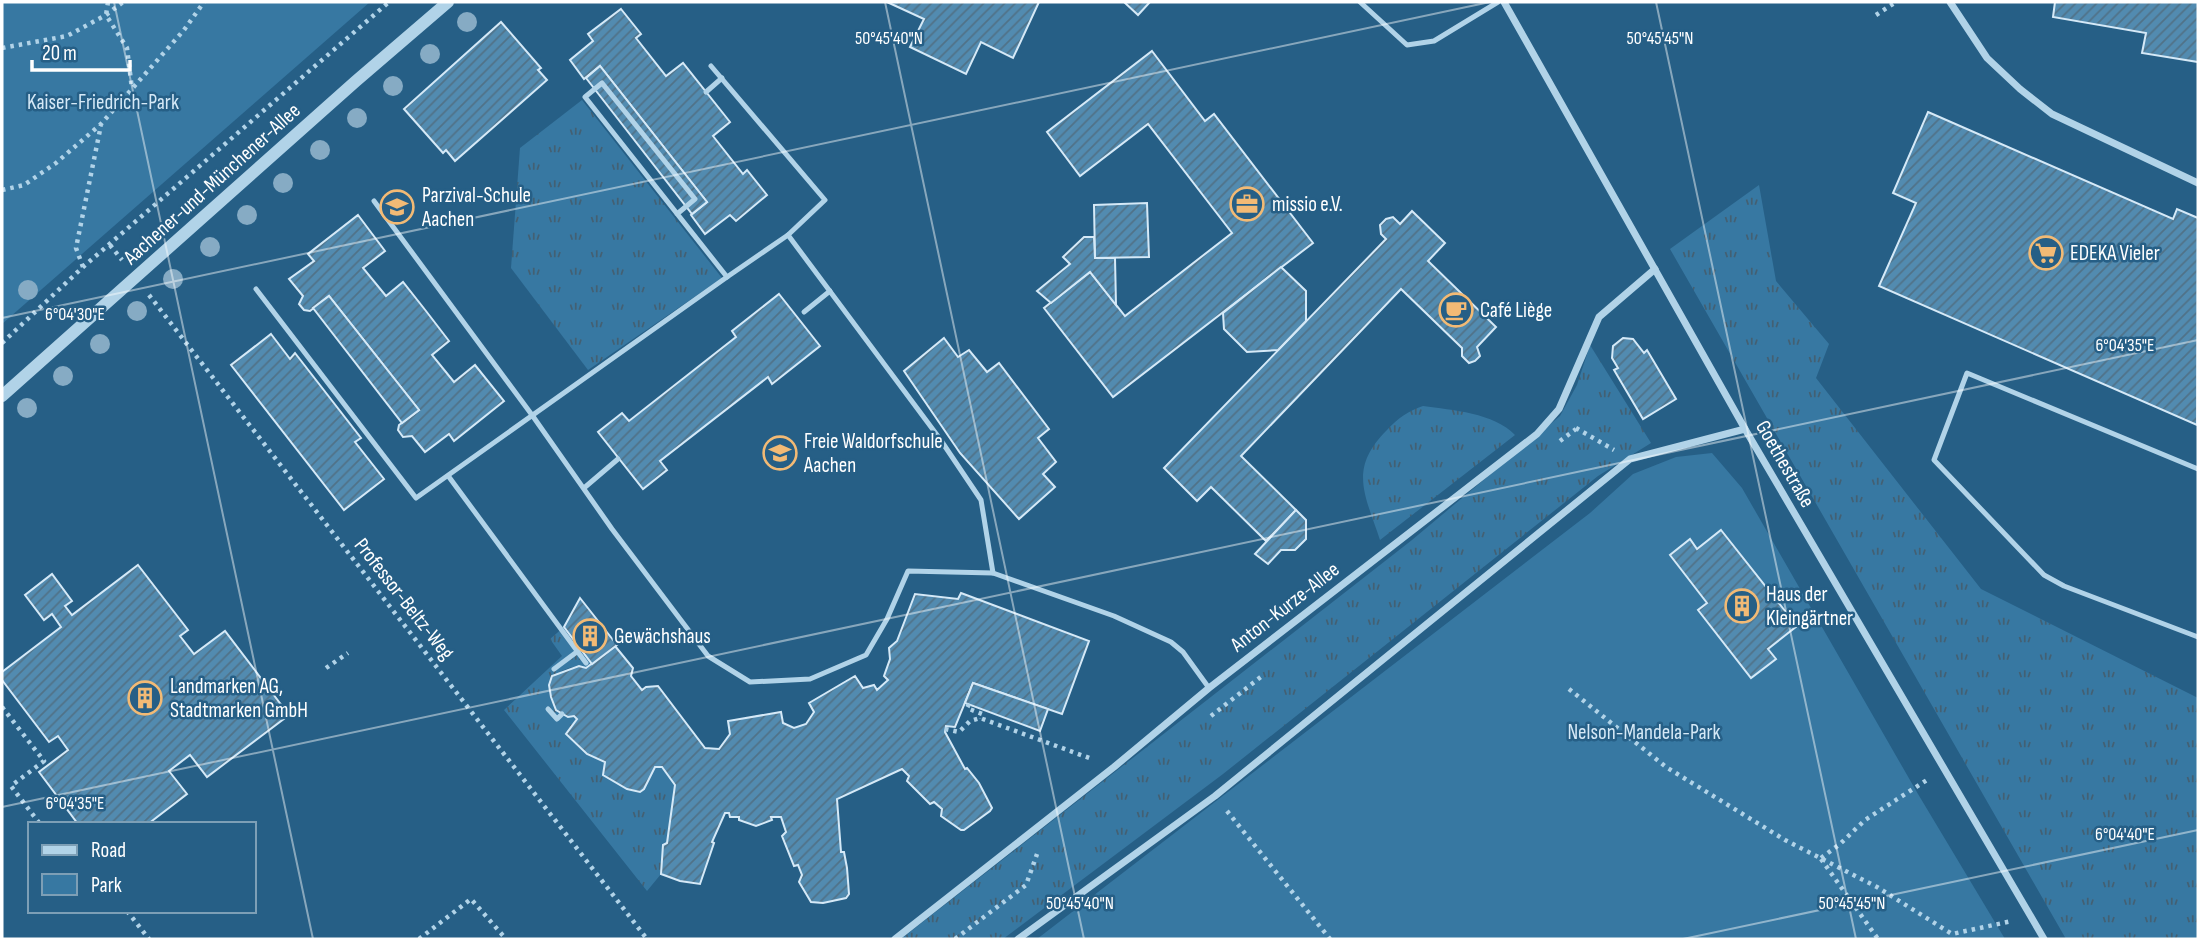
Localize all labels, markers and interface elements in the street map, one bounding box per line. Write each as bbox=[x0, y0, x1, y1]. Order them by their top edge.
scale bar bbox=[32, 28, 130, 72]
text: 50°45'40"N bbox=[855, 28, 923, 49]
text: 50°45'45"N bbox=[1626, 28, 1694, 49]
text: 20 m bbox=[42, 41, 77, 66]
park label: Kaiser-Friedrich-Park bbox=[27, 90, 179, 115]
street label: Aachener-und-Münchener-Allee bbox=[118, 98, 306, 271]
place label: Parzival-Schule Aachen bbox=[421, 183, 531, 232]
office icon: missio e.V. bbox=[1228, 185, 1266, 223]
school or university icon: Parzival-Schule Aachen bbox=[378, 188, 416, 226]
place label: missio e.V. bbox=[1272, 192, 1343, 217]
supermarket icon: EDEKA Vieler bbox=[2027, 234, 2065, 272]
place label: EDEKA Vieler bbox=[2070, 241, 2160, 266]
cafe icon: Café Liège bbox=[1437, 291, 1475, 329]
place label: Café Liège bbox=[1480, 298, 1552, 323]
text: 6°04'30"E bbox=[45, 304, 105, 325]
text: 6°04'35"E bbox=[2095, 335, 2155, 356]
street label: Goethestraße bbox=[1750, 416, 1820, 512]
place label: Freie Waldorfschule Aachen bbox=[803, 429, 943, 478]
school or university icon: Freie Waldorfschule Aachen bbox=[761, 434, 799, 472]
street label: Professor-Beltz-Weg bbox=[349, 533, 459, 665]
street label: Anton-Kurze-Allee bbox=[1225, 557, 1344, 658]
place label: Haus der Kleingärtner bbox=[1766, 582, 1853, 631]
building icon: Haus der Kleingärtner bbox=[1723, 587, 1761, 625]
building icon: Gewächshaus bbox=[571, 617, 609, 655]
place label: Gewächshaus bbox=[614, 624, 711, 649]
place label: Landmarken AG, Stadtmarken GmbH bbox=[170, 674, 308, 723]
building icon: Landmarken AG, Stadtmarken GmbH bbox=[126, 679, 164, 717]
park label: Nelson-Mandela-Park bbox=[1567, 720, 1721, 745]
text: 6°04'35"E bbox=[45, 793, 105, 814]
legend bbox=[28, 822, 256, 913]
text: 6°04'40"E bbox=[2095, 824, 2155, 845]
text: Road bbox=[91, 838, 126, 863]
text: Park bbox=[91, 873, 122, 898]
text: 50°45'40"N bbox=[1046, 893, 1114, 914]
text: 50°45'45"N bbox=[1818, 893, 1886, 914]

